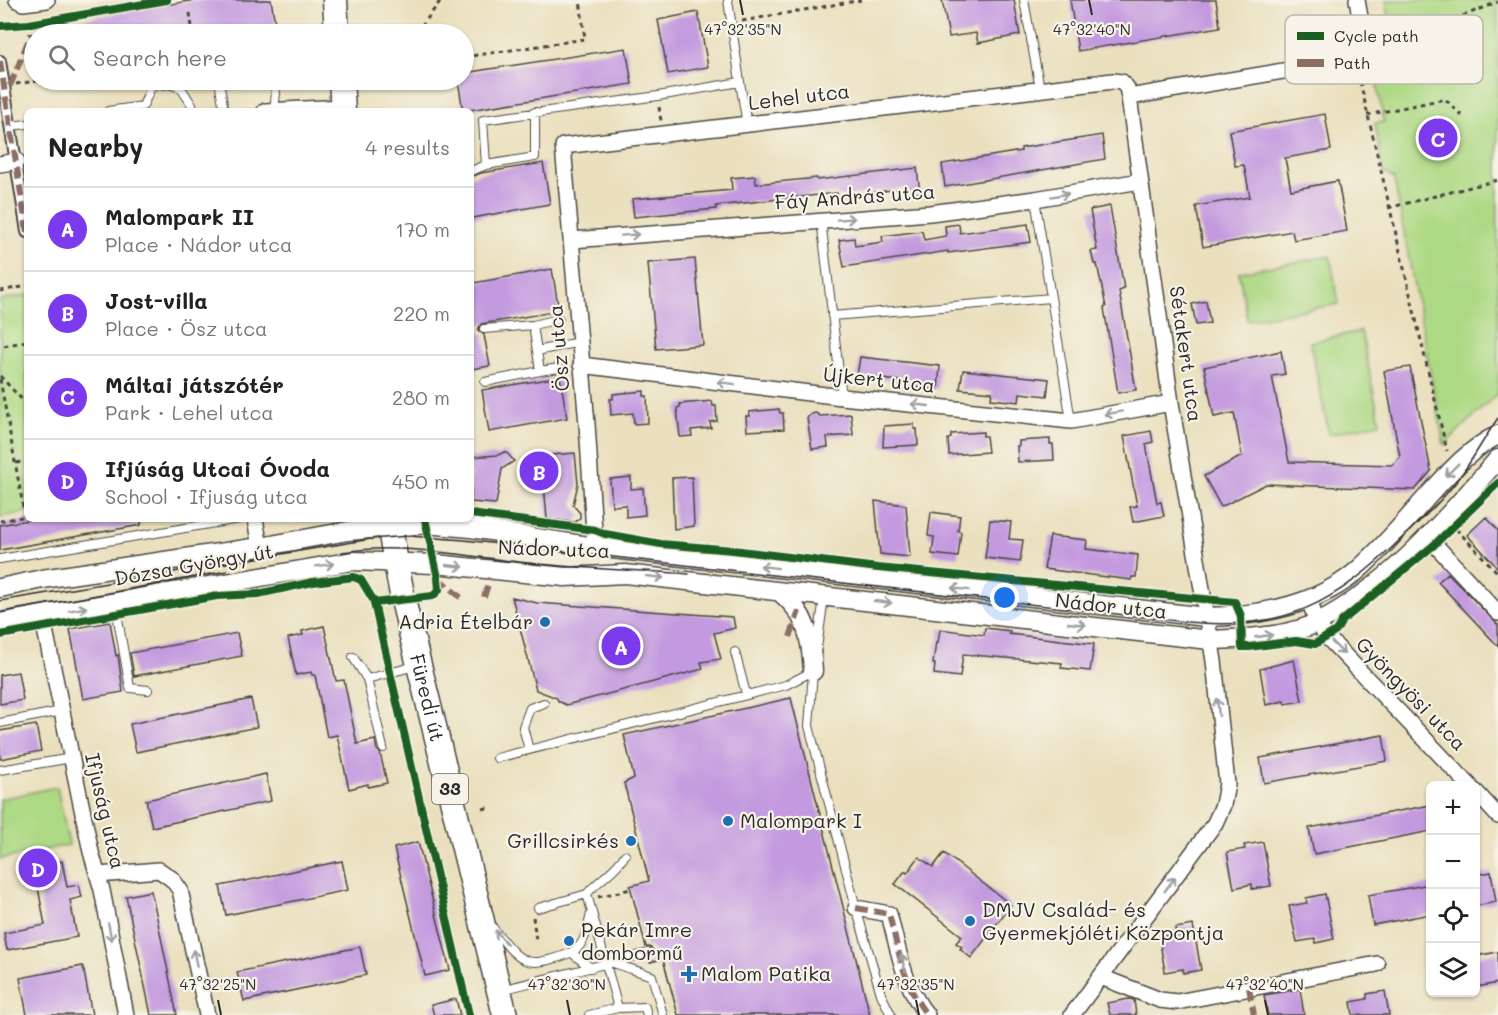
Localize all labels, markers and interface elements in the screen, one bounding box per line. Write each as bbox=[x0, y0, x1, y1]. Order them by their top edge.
legend bbox=[1285, 15, 1483, 84]
text: 47°32'35"N bbox=[704, 19, 782, 39]
text: 47°32'40"N bbox=[1053, 19, 1131, 39]
search box bbox=[24, 24, 474, 90]
text: Cycle path bbox=[1334, 25, 1418, 46]
icon: search bbox=[45, 41, 78, 74]
text: Search here bbox=[93, 43, 227, 72]
text: Path bbox=[1334, 52, 1370, 73]
street label: Lehel utca bbox=[747, 77, 851, 115]
pin: C bbox=[1418, 116, 1458, 160]
text: Nearby bbox=[48, 130, 143, 164]
text: 4 results bbox=[365, 134, 450, 160]
street label: Fáy András utca bbox=[774, 177, 936, 215]
one-way arrow bbox=[1050, 189, 1070, 200]
text: Malompark II bbox=[105, 202, 254, 231]
one-way arrow bbox=[835, 213, 855, 224]
text: A bbox=[61, 216, 74, 242]
text: 170 m bbox=[395, 216, 450, 242]
one-way arrow bbox=[620, 229, 640, 240]
text: Place · Nádor utca bbox=[105, 231, 293, 257]
street label: Sétakert utca bbox=[1165, 284, 1209, 424]
text: Jost-villa bbox=[105, 286, 208, 315]
text: B bbox=[61, 300, 74, 326]
text: 220 m bbox=[393, 300, 450, 326]
street label: Ösz utca bbox=[541, 304, 575, 393]
text: Place · Ösz utca bbox=[105, 315, 267, 341]
street label: Újkert utca bbox=[822, 360, 936, 398]
text: Máltai játszótér bbox=[105, 370, 284, 399]
one-way arrow bbox=[716, 377, 736, 388]
text: C bbox=[60, 384, 75, 410]
text: 280 m bbox=[392, 384, 450, 410]
text: Park · Lehel utca bbox=[105, 399, 274, 425]
one-way arrow bbox=[910, 399, 930, 410]
one-way arrow bbox=[1104, 408, 1124, 419]
pin: B bbox=[520, 448, 558, 494]
text: Ifjúság Utcai Óvoda bbox=[105, 454, 330, 483]
one-way arrow bbox=[1444, 463, 1459, 478]
text: D bbox=[60, 468, 75, 494]
text: 450 m bbox=[392, 468, 450, 494]
text: School · Ifjuság utca bbox=[105, 483, 308, 509]
street label: Nádor utca bbox=[498, 533, 611, 563]
street label: Dózsa György út bbox=[112, 537, 275, 591]
one-way arrow bbox=[315, 560, 334, 571]
one-way arrow bbox=[444, 561, 464, 572]
one-way arrow bbox=[759, 561, 779, 572]
one-way arrow bbox=[644, 572, 664, 583]
one-way arrow bbox=[951, 583, 971, 594]
your location bbox=[990, 583, 1019, 612]
street label: Nádor utca bbox=[1054, 586, 1168, 624]
one-way arrow bbox=[872, 597, 892, 608]
one-way arrow bbox=[68, 603, 88, 614]
place label: Adria Ételbár bbox=[399, 608, 533, 634]
marker: Adria Ételbár bbox=[538, 615, 552, 629]
one-way arrow bbox=[1066, 619, 1086, 630]
pin: A bbox=[602, 624, 640, 668]
one-way arrow bbox=[1254, 630, 1274, 641]
street label: Gyöngyösi utca bbox=[1351, 631, 1473, 756]
one-way arrow bbox=[1331, 641, 1345, 656]
street label: Füredi út bbox=[405, 651, 451, 744]
one-way arrow bbox=[1212, 697, 1223, 717]
street label: Ifjuság utca bbox=[80, 750, 132, 871]
road number: 33 bbox=[432, 774, 468, 804]
map controls bbox=[1426, 781, 1480, 997]
button: + bbox=[1426, 781, 1480, 835]
place label: Malompark I bbox=[740, 807, 862, 833]
marker: Malompark I bbox=[721, 814, 735, 828]
place label: Grillcsirkés bbox=[507, 827, 619, 853]
marker: Grillcsirkés bbox=[624, 834, 638, 848]
button: − bbox=[1426, 835, 1480, 889]
pin: D bbox=[18, 846, 57, 890]
one-way arrow bbox=[1164, 877, 1176, 893]
button: locate bbox=[1426, 889, 1480, 943]
place label: DMJV Család- és Gyermekjóléti Központja bbox=[982, 896, 1224, 945]
marker: DMJV Család- és Gyermekjóléti Központja bbox=[963, 914, 977, 928]
place label: Pekár Imre dombormű bbox=[581, 916, 692, 965]
one-way arrow bbox=[105, 922, 116, 942]
one-way arrow bbox=[494, 930, 508, 945]
marker: Pekár Imre dombormű bbox=[562, 934, 576, 948]
button: layers bbox=[1426, 943, 1480, 997]
one-way arrow bbox=[189, 949, 200, 968]
one-way arrow bbox=[896, 954, 908, 973]
place label: Malom Patika bbox=[701, 960, 831, 986]
marker: Malom Patika bbox=[682, 967, 696, 981]
text: 47°32'25"N bbox=[180, 974, 256, 994]
text: 47°32'30"N bbox=[528, 974, 606, 994]
text: 47°32'35"N bbox=[877, 974, 955, 994]
text: 47°32'40"N bbox=[1226, 974, 1304, 994]

